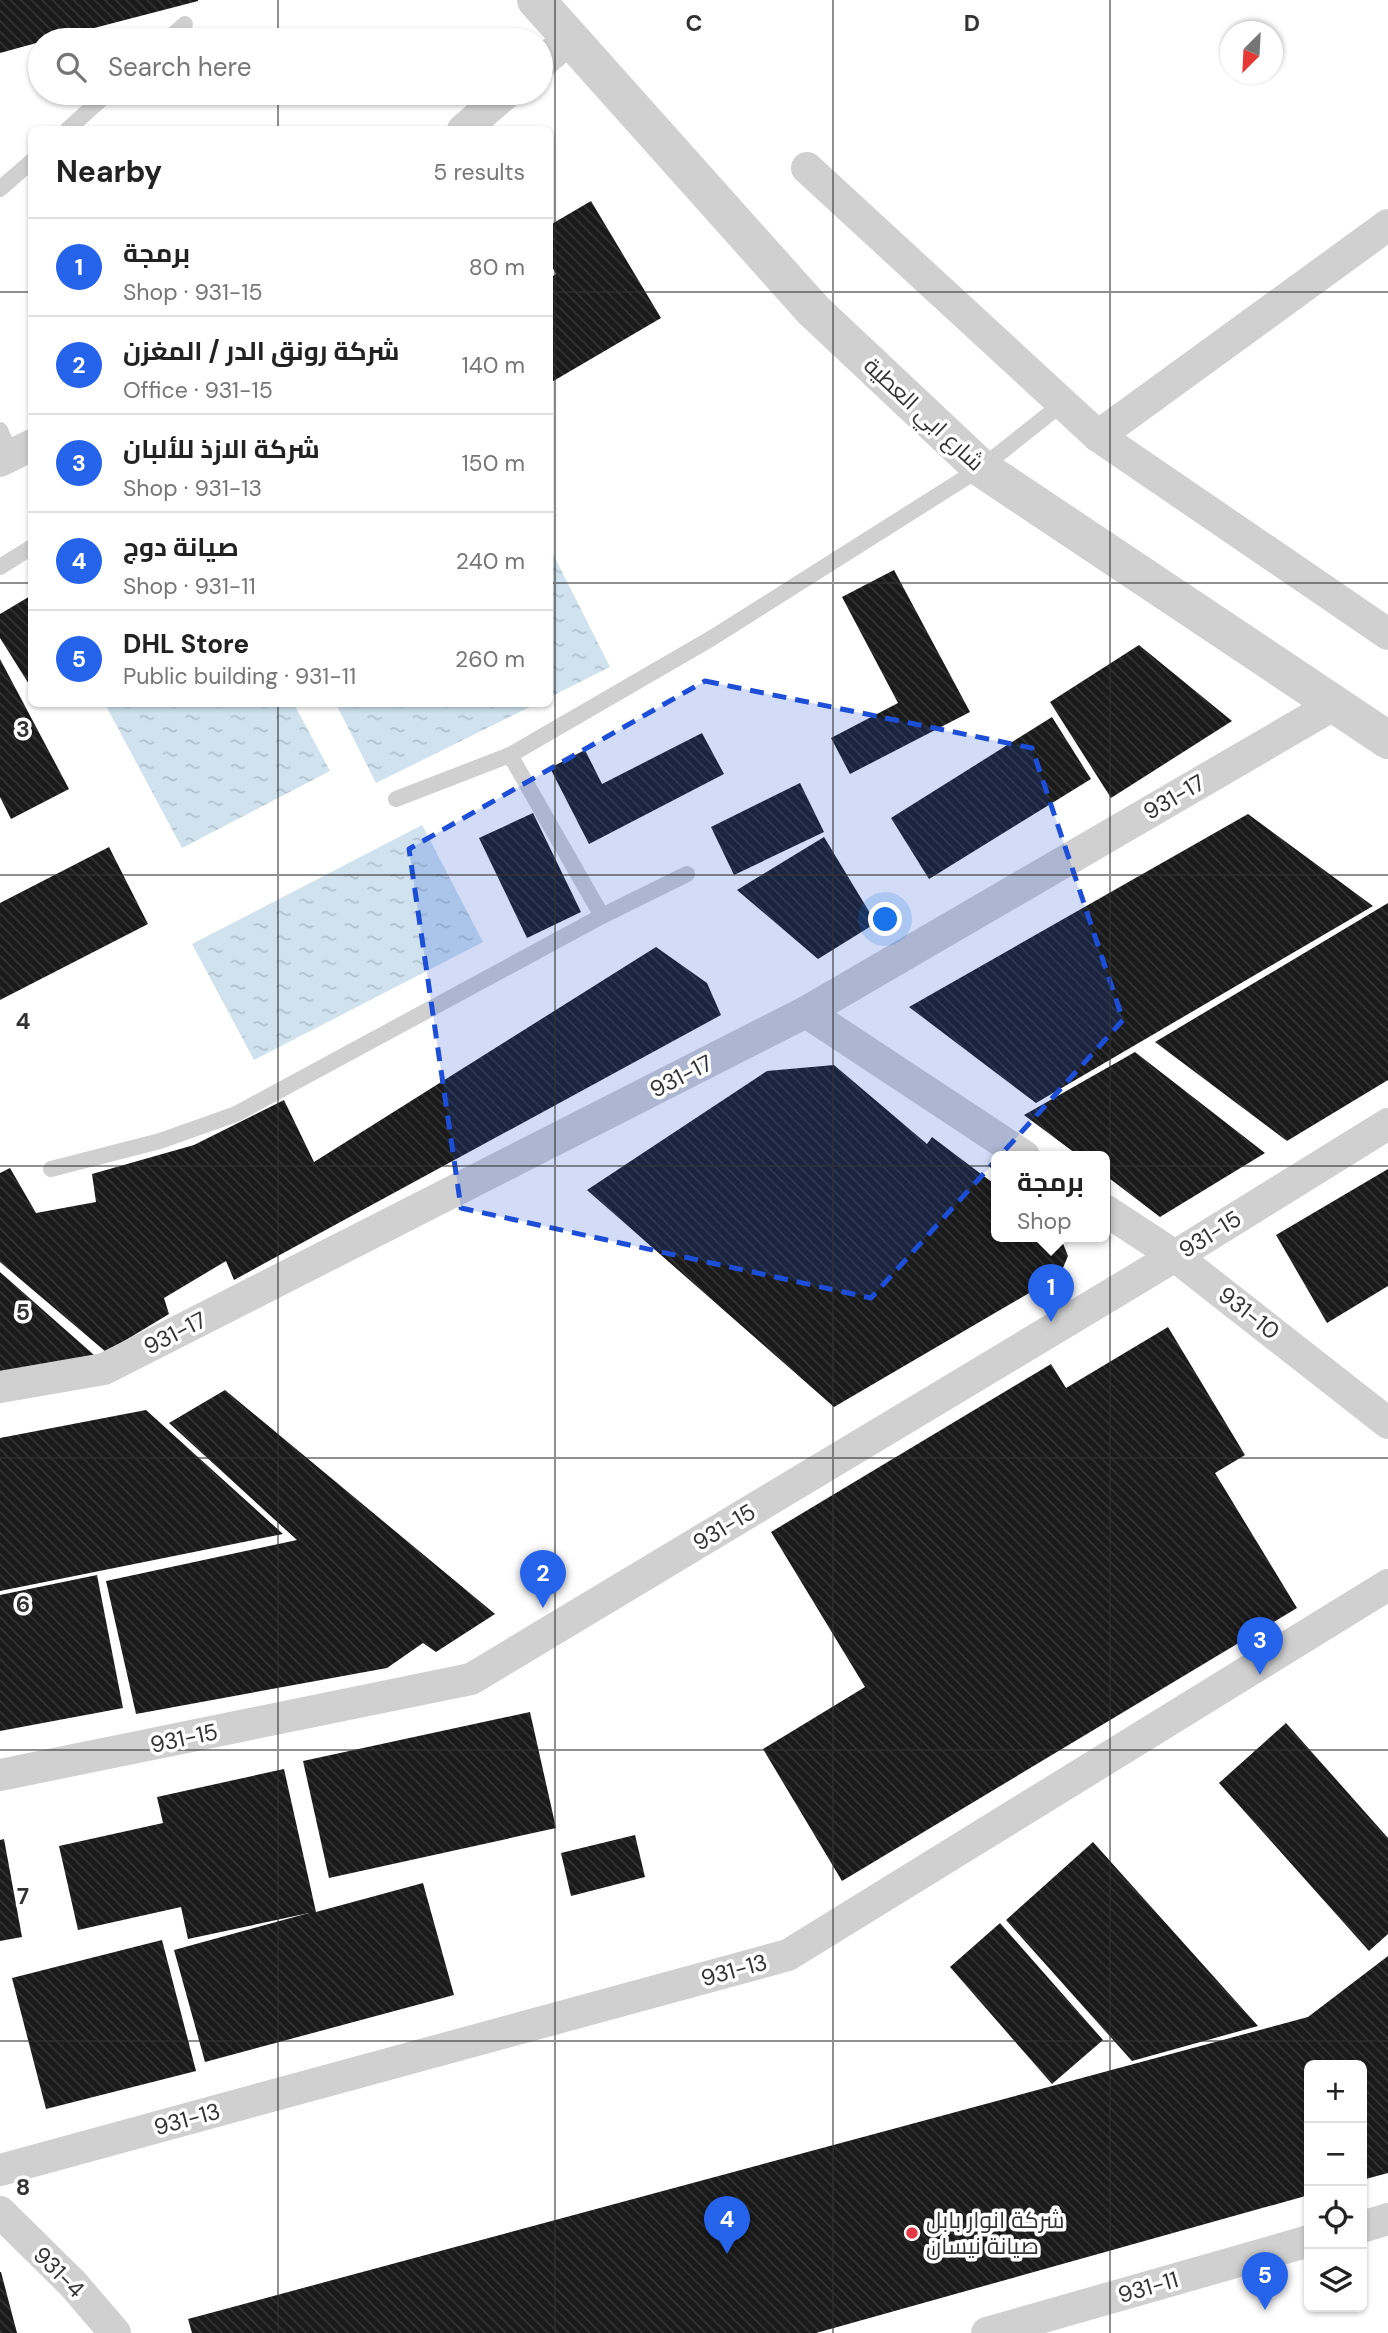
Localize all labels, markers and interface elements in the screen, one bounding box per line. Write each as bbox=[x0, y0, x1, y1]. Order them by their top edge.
text: C bbox=[686, 8, 702, 38]
text: D bbox=[964, 8, 980, 38]
north arrow bbox=[1220, 21, 1283, 84]
search box bbox=[28, 28, 553, 105]
icon: search bbox=[52, 48, 90, 86]
text: Search here bbox=[108, 50, 251, 84]
text: Nearby bbox=[56, 152, 162, 191]
text: 5 results bbox=[433, 157, 525, 187]
text: برمجة bbox=[123, 236, 190, 270]
text: 1 bbox=[75, 252, 83, 282]
text: 80 m bbox=[469, 252, 525, 282]
text: Shop · 931-15 bbox=[123, 277, 262, 307]
text: شركة رونق الدر / المغزن bbox=[123, 334, 399, 368]
text: 2 bbox=[72, 350, 86, 380]
text: 140 m bbox=[462, 350, 525, 380]
street label: شارع ابي العطية bbox=[855, 351, 990, 480]
text: Office · 931-15 bbox=[123, 375, 273, 405]
text: شركة الازذ للألبان bbox=[123, 432, 320, 466]
text: 3 bbox=[72, 448, 86, 478]
text: 150 m bbox=[461, 448, 525, 478]
text: Shop · 931-13 bbox=[123, 473, 262, 503]
text: صيانة دوج bbox=[123, 530, 239, 564]
text: 4 bbox=[72, 546, 86, 576]
text: 240 m bbox=[456, 546, 525, 576]
text: Shop · 931-11 bbox=[123, 571, 256, 601]
text: DHL Store bbox=[123, 627, 249, 661]
text: 5 bbox=[72, 644, 86, 674]
text: 260 m bbox=[455, 644, 525, 674]
text: Public building · 931-11 bbox=[123, 661, 356, 691]
text: 3 bbox=[16, 714, 30, 744]
street label: 931-17 bbox=[1138, 767, 1210, 827]
your location bbox=[868, 902, 902, 936]
text: 4 bbox=[16, 1006, 31, 1036]
street label: 931-17 bbox=[645, 1048, 717, 1104]
popup bbox=[991, 1151, 1110, 1242]
text: برمجة bbox=[1017, 1165, 1084, 1199]
street label: 931-15 bbox=[1173, 1203, 1247, 1265]
text: Shop bbox=[1017, 1206, 1072, 1236]
pin: 1 bbox=[1028, 1264, 1074, 1322]
street label: 931-10 bbox=[1212, 1280, 1286, 1346]
text: 5 bbox=[16, 1297, 30, 1327]
street label: 931-17 bbox=[139, 1305, 211, 1361]
street label: 931-15 bbox=[687, 1497, 761, 1557]
pin: 2 bbox=[520, 1550, 566, 1608]
text: 6 bbox=[16, 1589, 30, 1619]
pin: 3 bbox=[1237, 1617, 1283, 1675]
street label: 931-15 bbox=[148, 1716, 220, 1760]
text: 7 bbox=[17, 1881, 29, 1911]
street label: 931-13 bbox=[697, 1947, 771, 1993]
map controls bbox=[1304, 2060, 1367, 2312]
button: + bbox=[1304, 2060, 1367, 2123]
street label: 931-13 bbox=[150, 2096, 224, 2142]
button: − bbox=[1304, 2123, 1367, 2186]
text: 8 bbox=[16, 2172, 30, 2202]
button: locate bbox=[1304, 2186, 1367, 2249]
pin: 4 bbox=[704, 2196, 750, 2254]
place label: شركة انوار بابل صيانة نيسان bbox=[926, 2205, 1064, 2261]
marker: شركة انوار بابل صيانة نيسان bbox=[904, 2225, 920, 2241]
street label: 931-4 bbox=[27, 2240, 91, 2304]
button: layers bbox=[1304, 2249, 1367, 2312]
pin: 5 bbox=[1242, 2252, 1288, 2310]
street label: 931-11 bbox=[1114, 2264, 1182, 2310]

